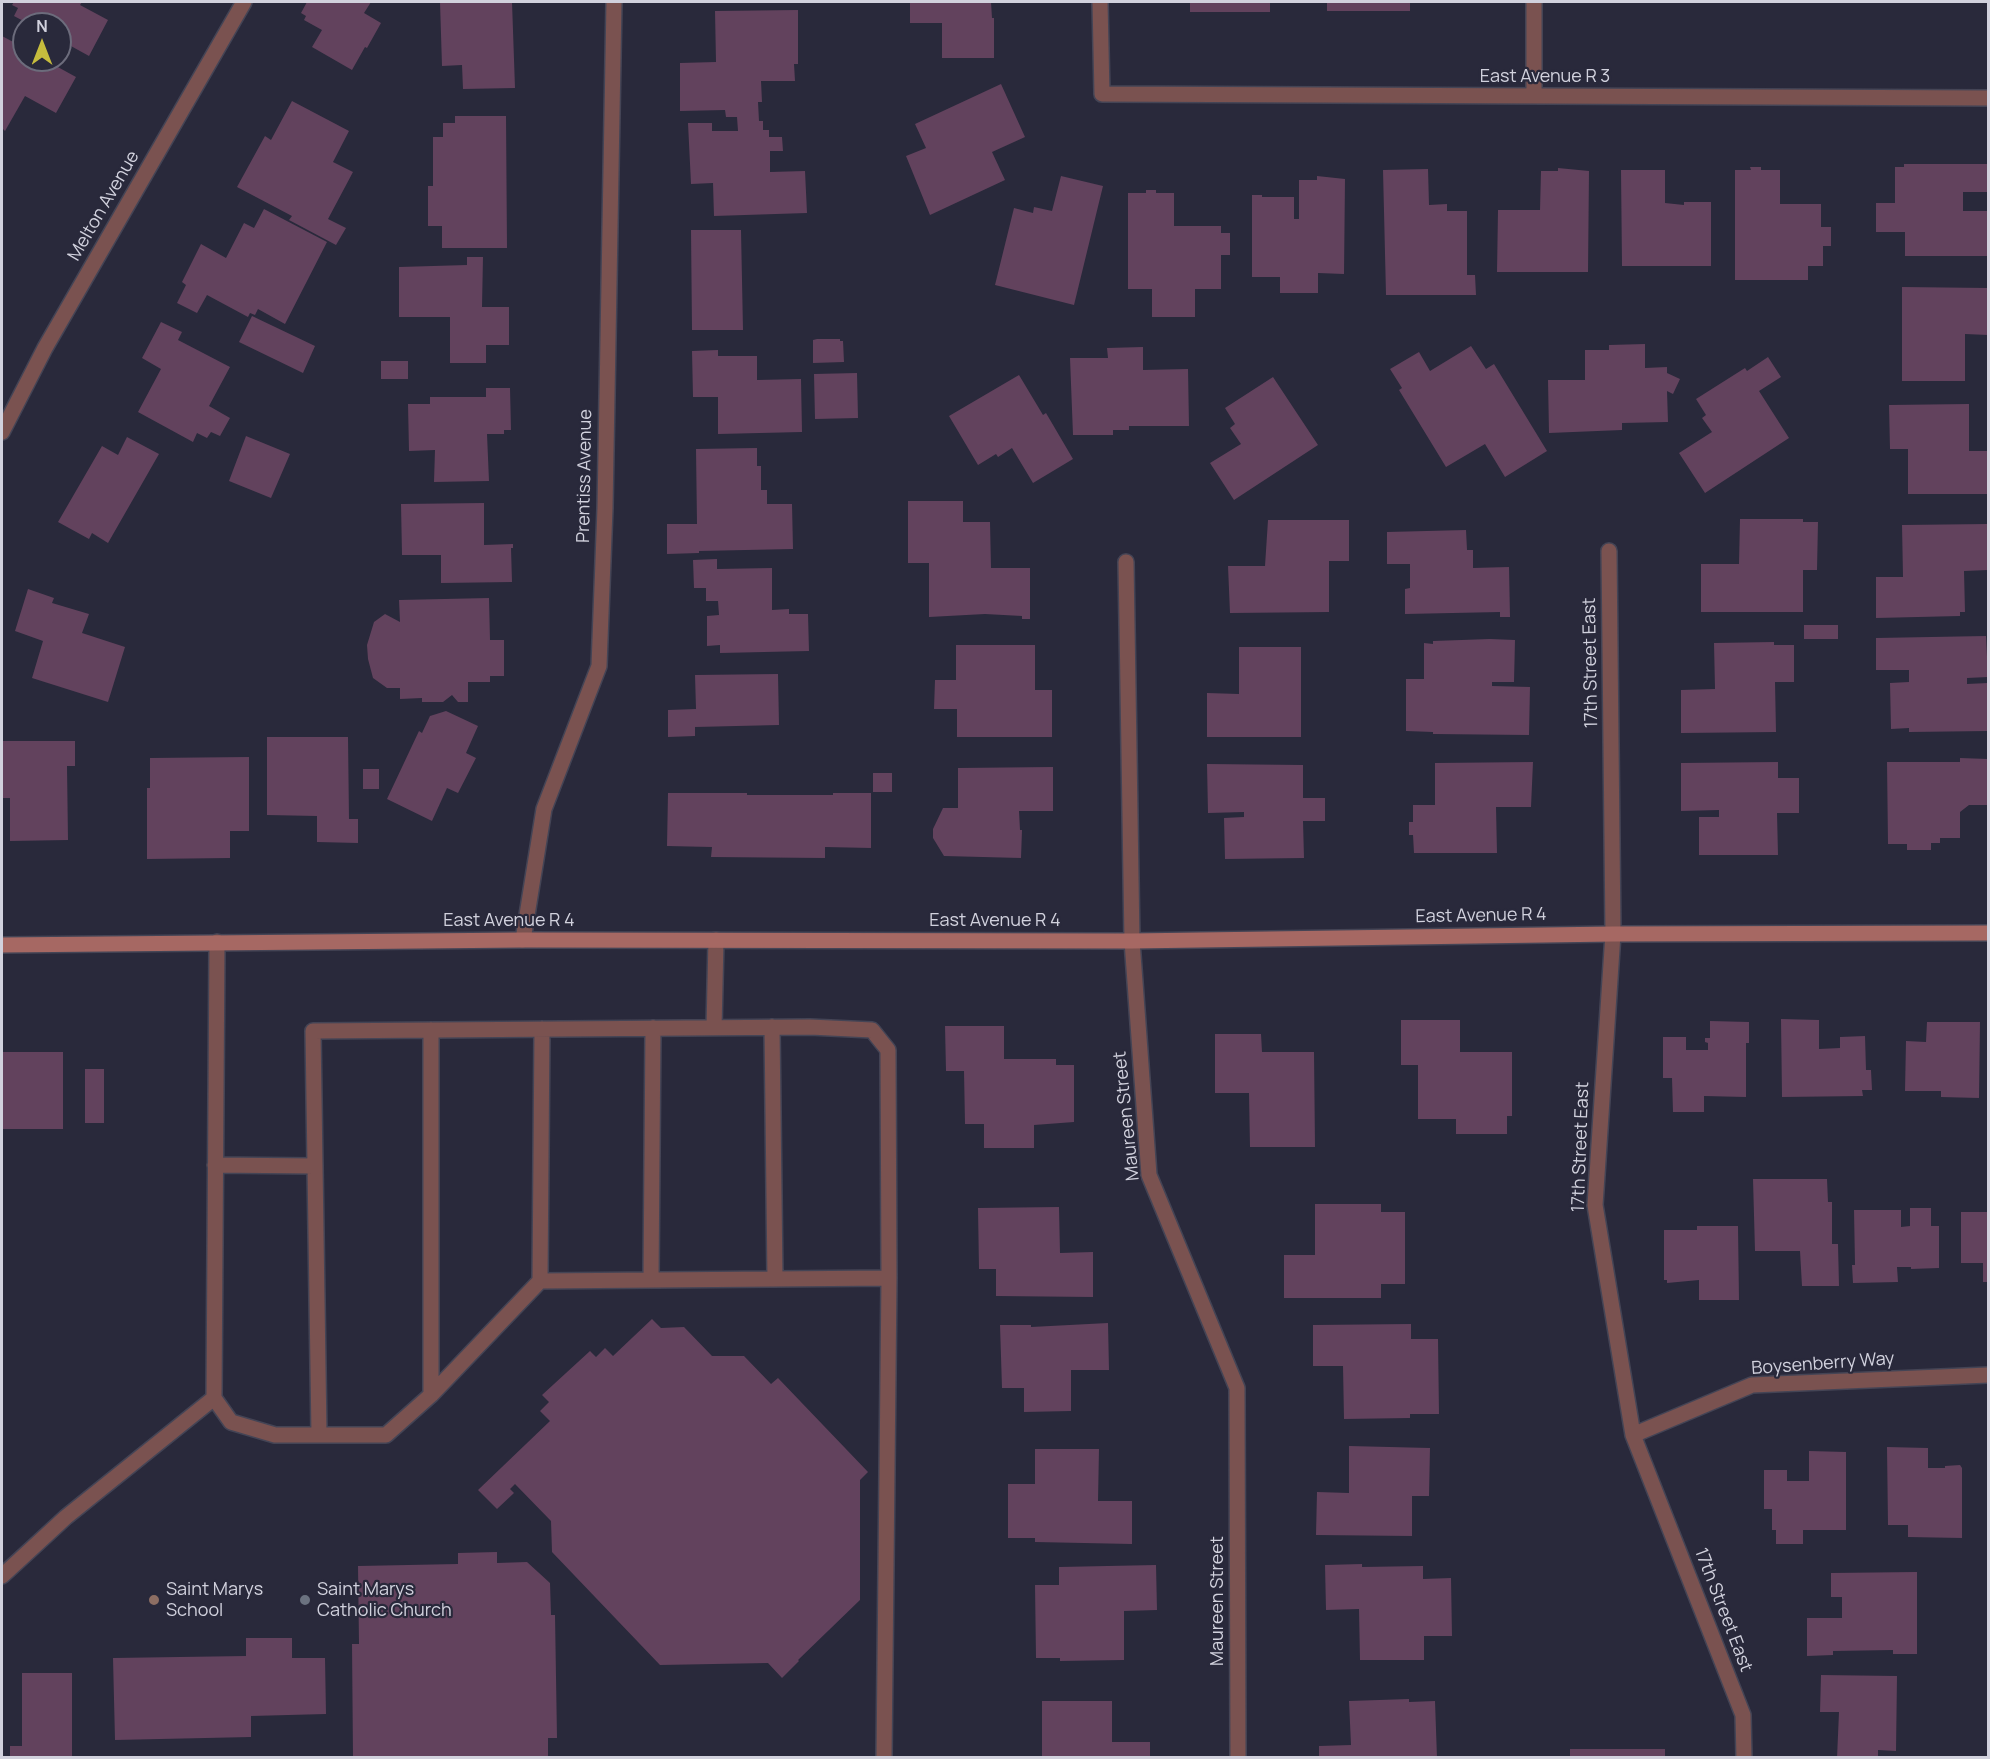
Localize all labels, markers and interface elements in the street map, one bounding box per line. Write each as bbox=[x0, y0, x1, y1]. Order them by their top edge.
north arrow bbox=[12, 12, 72, 72]
text: N bbox=[36, 15, 48, 37]
street label: East Avenue R 3 bbox=[1480, 66, 1610, 88]
street label: Melton Avenue bbox=[64, 147, 144, 265]
street label: Prentiss Avenue bbox=[573, 409, 597, 543]
street label: 17th Street East bbox=[1579, 597, 1603, 729]
street label: East Avenue R 4 bbox=[1415, 904, 1547, 928]
street label: East Avenue R 4 bbox=[443, 910, 575, 932]
street label: East Avenue R 4 bbox=[929, 910, 1061, 932]
street label: Maureen Street bbox=[1109, 1050, 1145, 1182]
street label: 17th Street East bbox=[1568, 1081, 1594, 1213]
street label: Boysenberry Way bbox=[1751, 1348, 1895, 1380]
street label: Maureen Street bbox=[1207, 1536, 1229, 1666]
street label: 17th Street East bbox=[1689, 1545, 1757, 1675]
place label: Saint Marys School bbox=[166, 1579, 263, 1622]
place label: Saint Marys Catholic Church bbox=[317, 1579, 452, 1622]
marker: Saint Marys School bbox=[147, 1593, 161, 1607]
marker: Saint Marys Catholic Church bbox=[298, 1593, 312, 1607]

